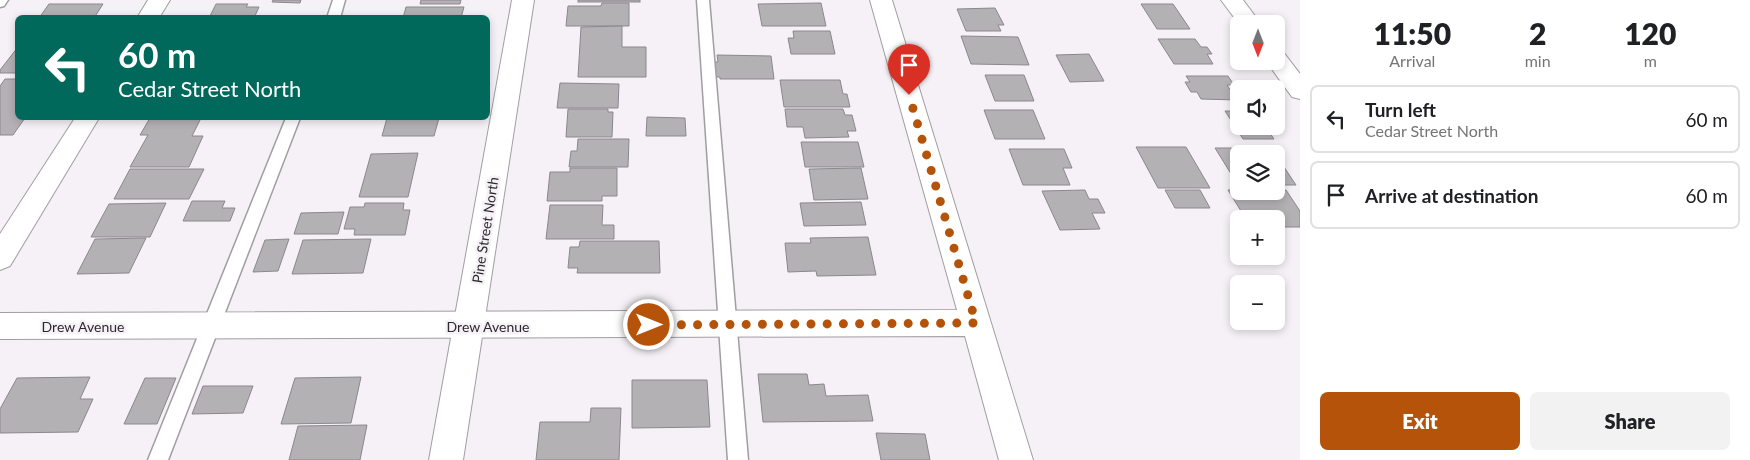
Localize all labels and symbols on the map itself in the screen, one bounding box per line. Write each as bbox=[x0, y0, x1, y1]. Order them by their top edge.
north arrow bbox=[1230, 15, 1285, 70]
pin bbox=[888, 44, 930, 95]
street label: Pine Street North bbox=[468, 176, 502, 284]
position arrow bbox=[622, 298, 674, 350]
street label: Drew Avenue bbox=[42, 318, 124, 335]
street label: Drew Avenue bbox=[447, 318, 529, 335]

